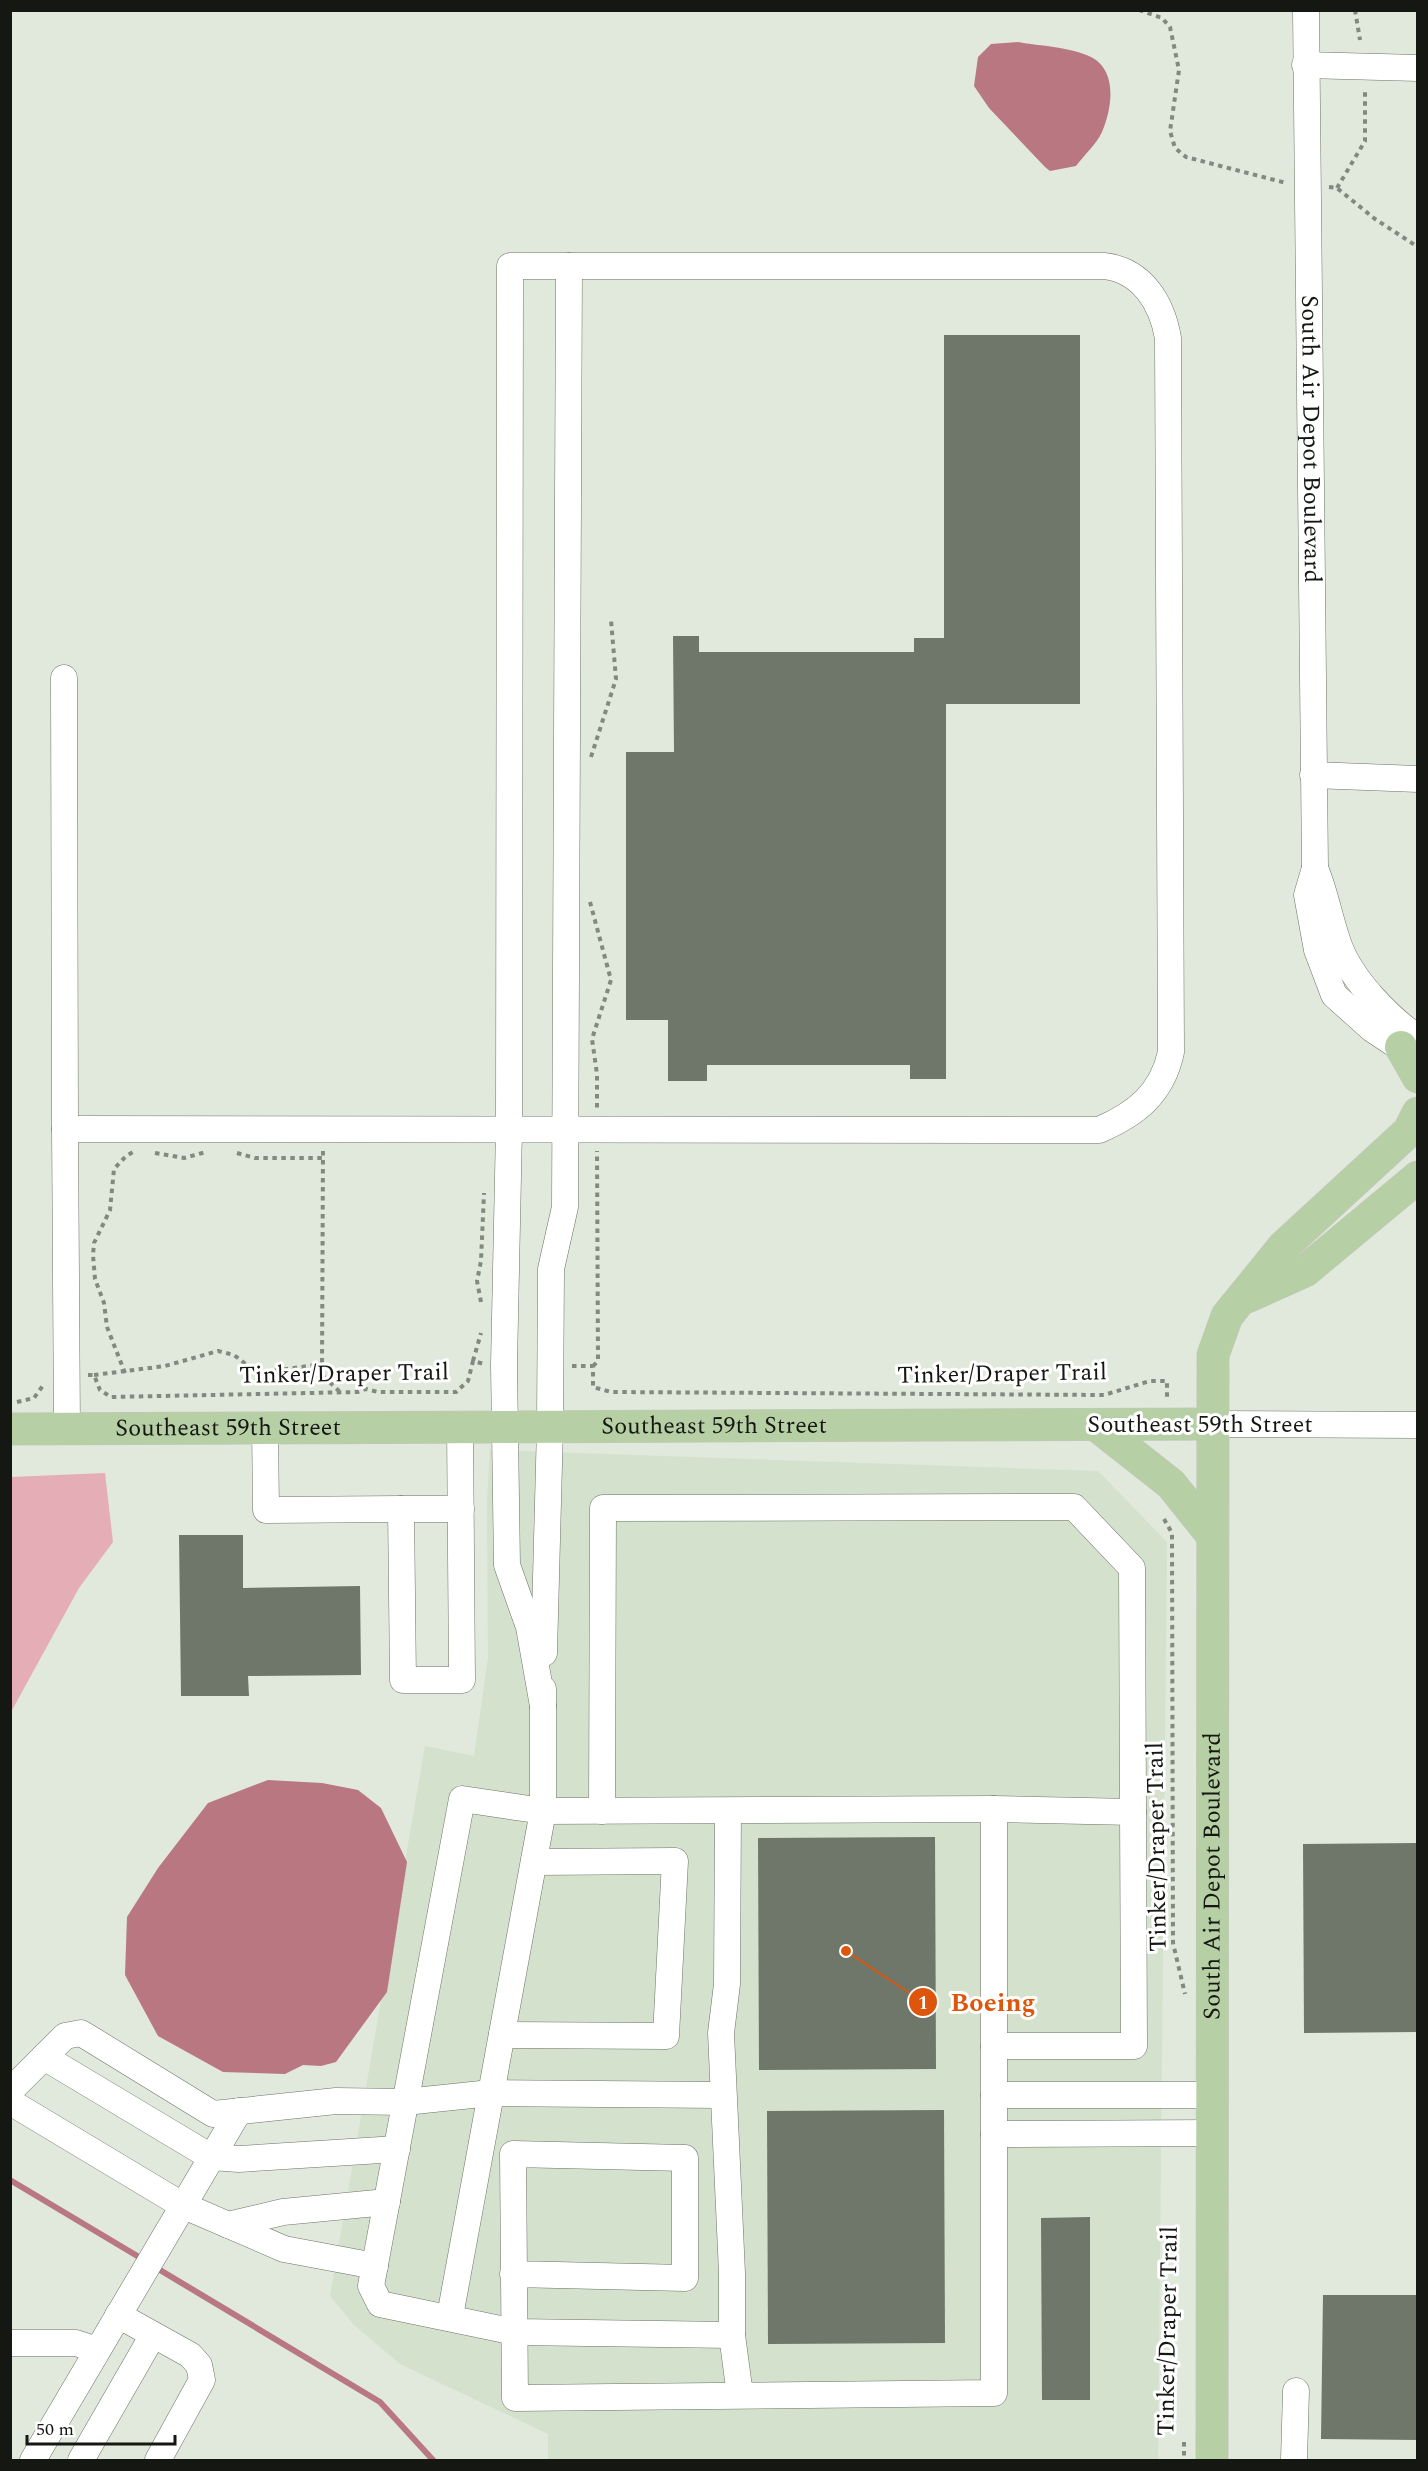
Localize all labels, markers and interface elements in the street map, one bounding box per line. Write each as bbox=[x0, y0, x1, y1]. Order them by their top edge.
street label: South Air Depot Boulevard bbox=[1291, 295, 1330, 583]
street label: Tinker/Draper Trail bbox=[239, 1354, 449, 1394]
street label: Tinker/Draper Trail bbox=[897, 1354, 1107, 1394]
street label: Southeast 59th Street bbox=[1087, 1407, 1313, 1443]
street label: Southeast 59th Street bbox=[601, 1408, 827, 1445]
street label: Southeast 59th Street bbox=[115, 1410, 341, 1447]
street label: South Air Depot Boulevard bbox=[1194, 1732, 1231, 2020]
street label: Tinker/Draper Trail bbox=[1137, 1742, 1177, 1952]
callout: Boeing bbox=[908, 1980, 1047, 2024]
text: Boeing bbox=[951, 1983, 1036, 2023]
text: 1 bbox=[918, 1990, 928, 2017]
street label: Tinker/Draper Trail bbox=[1148, 2226, 1188, 2436]
scale bar bbox=[27, 2408, 176, 2446]
text: 50 m bbox=[36, 2416, 74, 2443]

